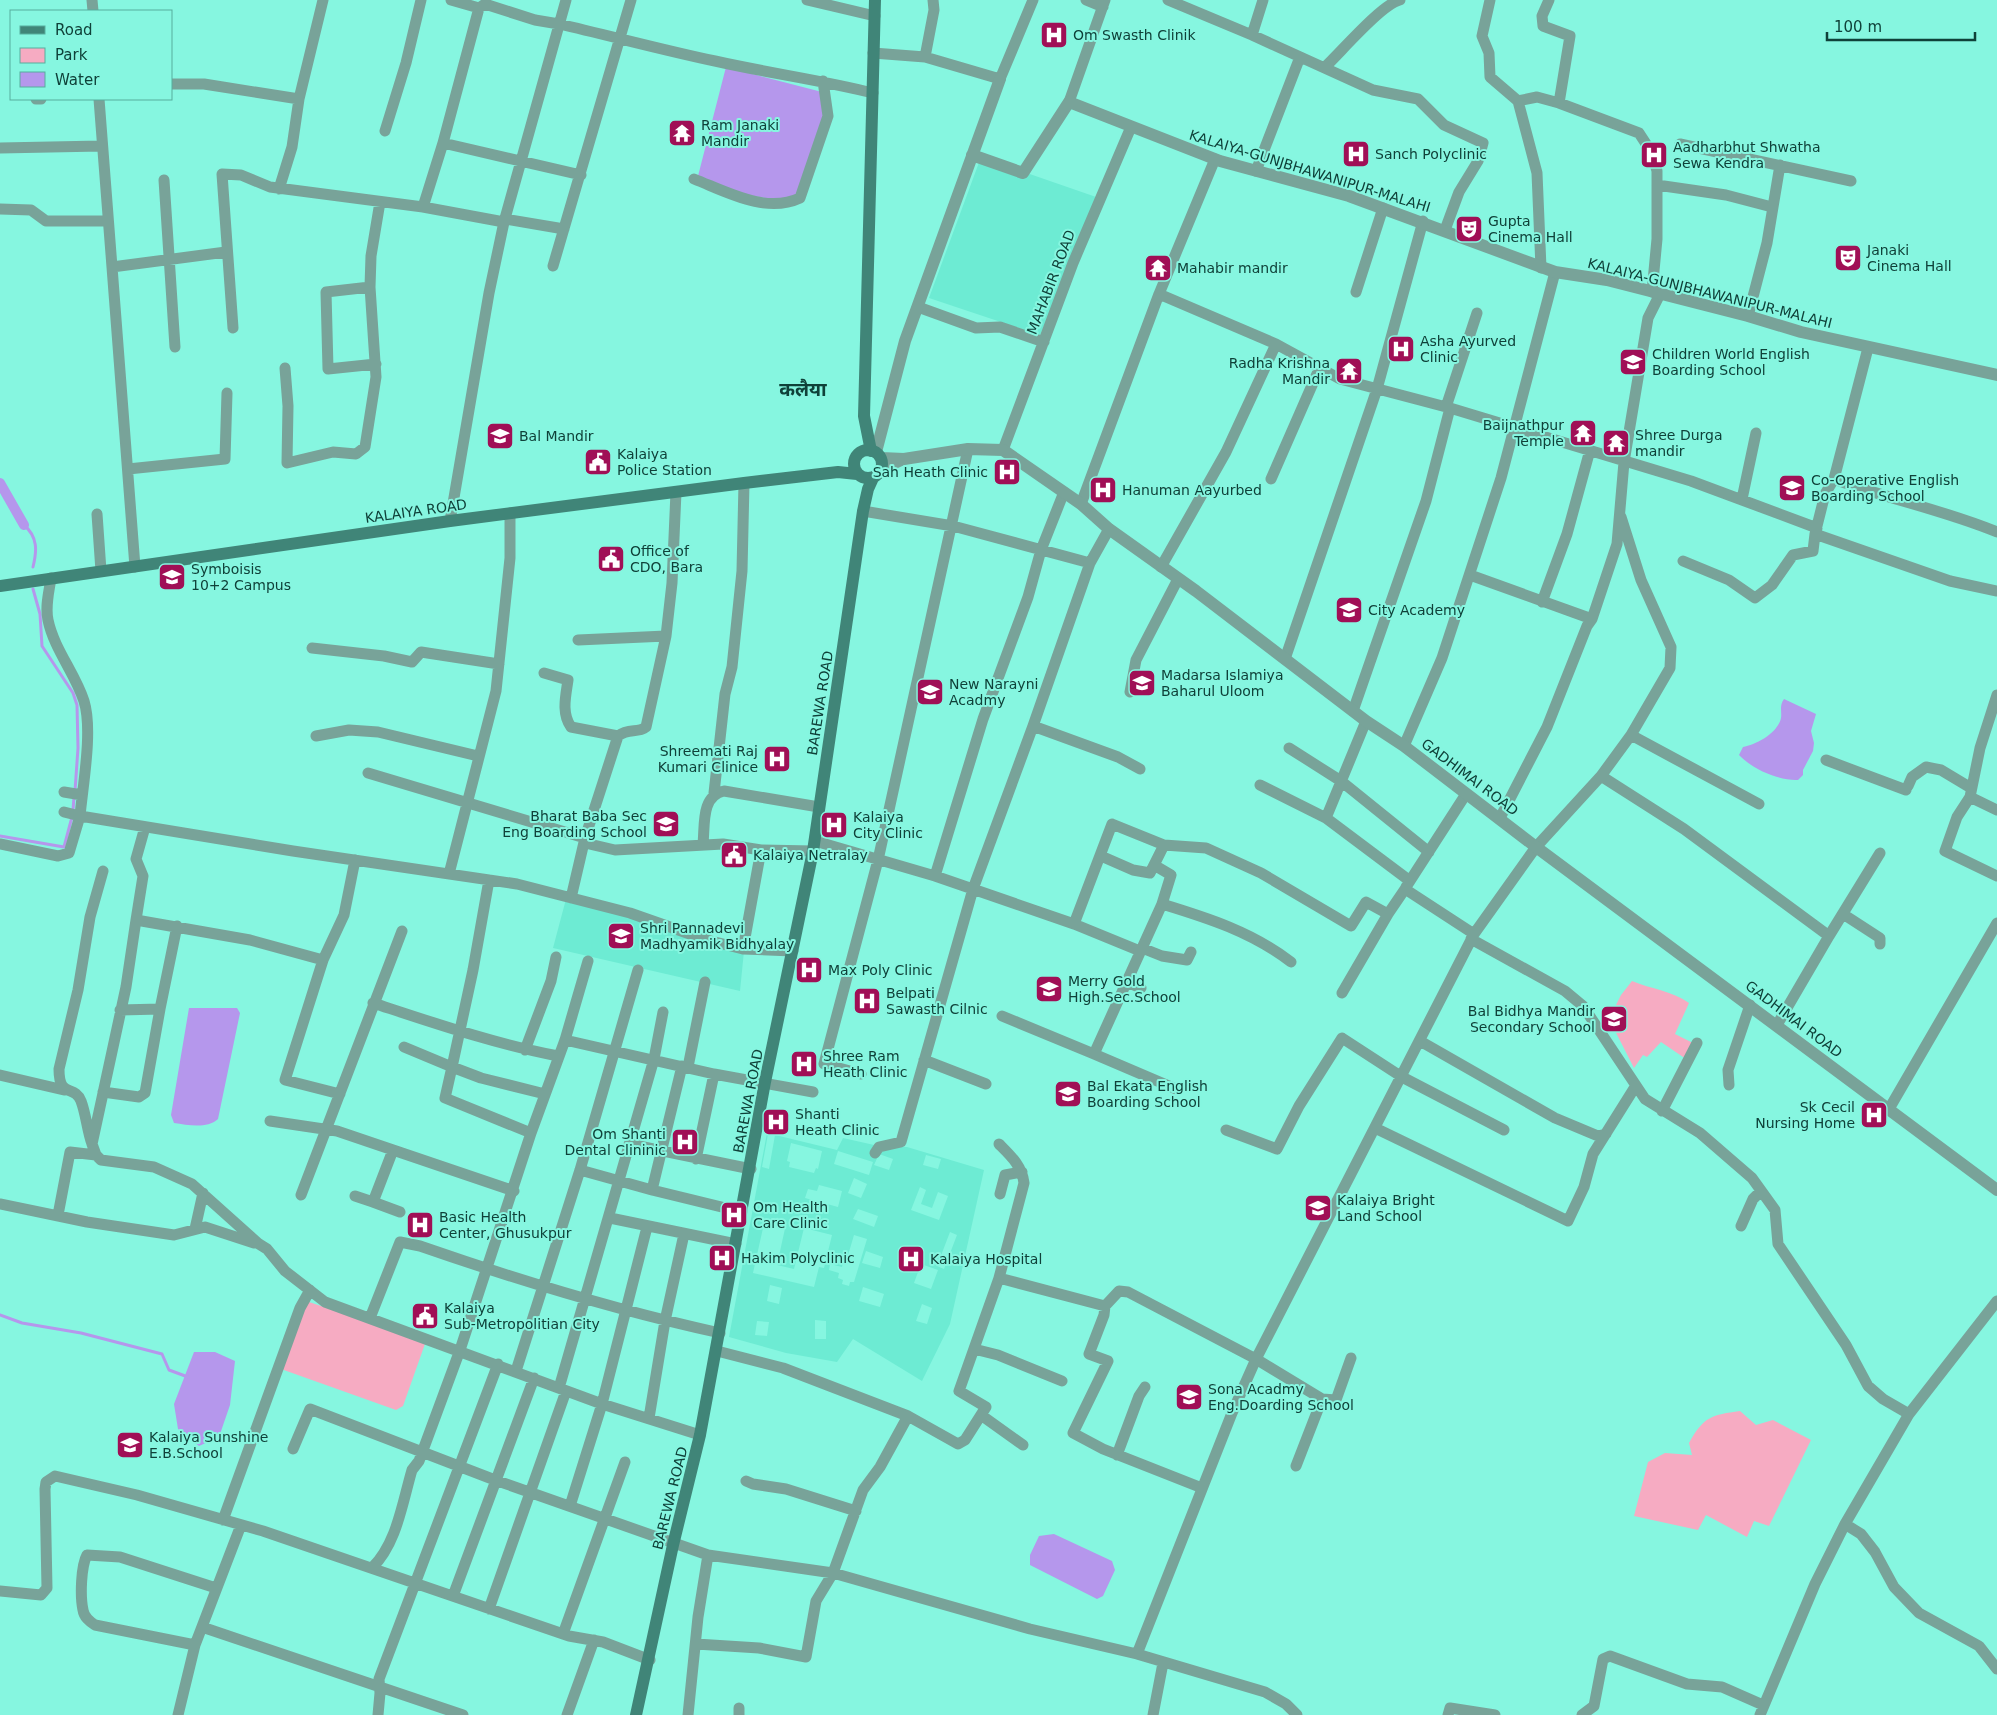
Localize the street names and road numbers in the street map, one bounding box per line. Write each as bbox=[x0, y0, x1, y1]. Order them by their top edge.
street label: KALAIYA-GUNJBHAWANIPUR-MALAHI bbox=[1187, 127, 1433, 215]
street label: MAHABIR ROAD bbox=[1024, 228, 1078, 336]
street label: KALAIYA-GUNJBHAWANIPUR-MALAHI bbox=[1586, 255, 1834, 331]
street label: KALAIYA ROAD bbox=[364, 496, 468, 526]
street label: BAREWA ROAD bbox=[804, 650, 836, 756]
street label: GADHIMAI ROAD bbox=[1418, 735, 1522, 819]
street label: GADHIMAI ROAD bbox=[1742, 977, 1846, 1061]
street label: BAREWA ROAD bbox=[730, 1048, 766, 1154]
street label: BAREWA ROAD bbox=[649, 1445, 691, 1551]

